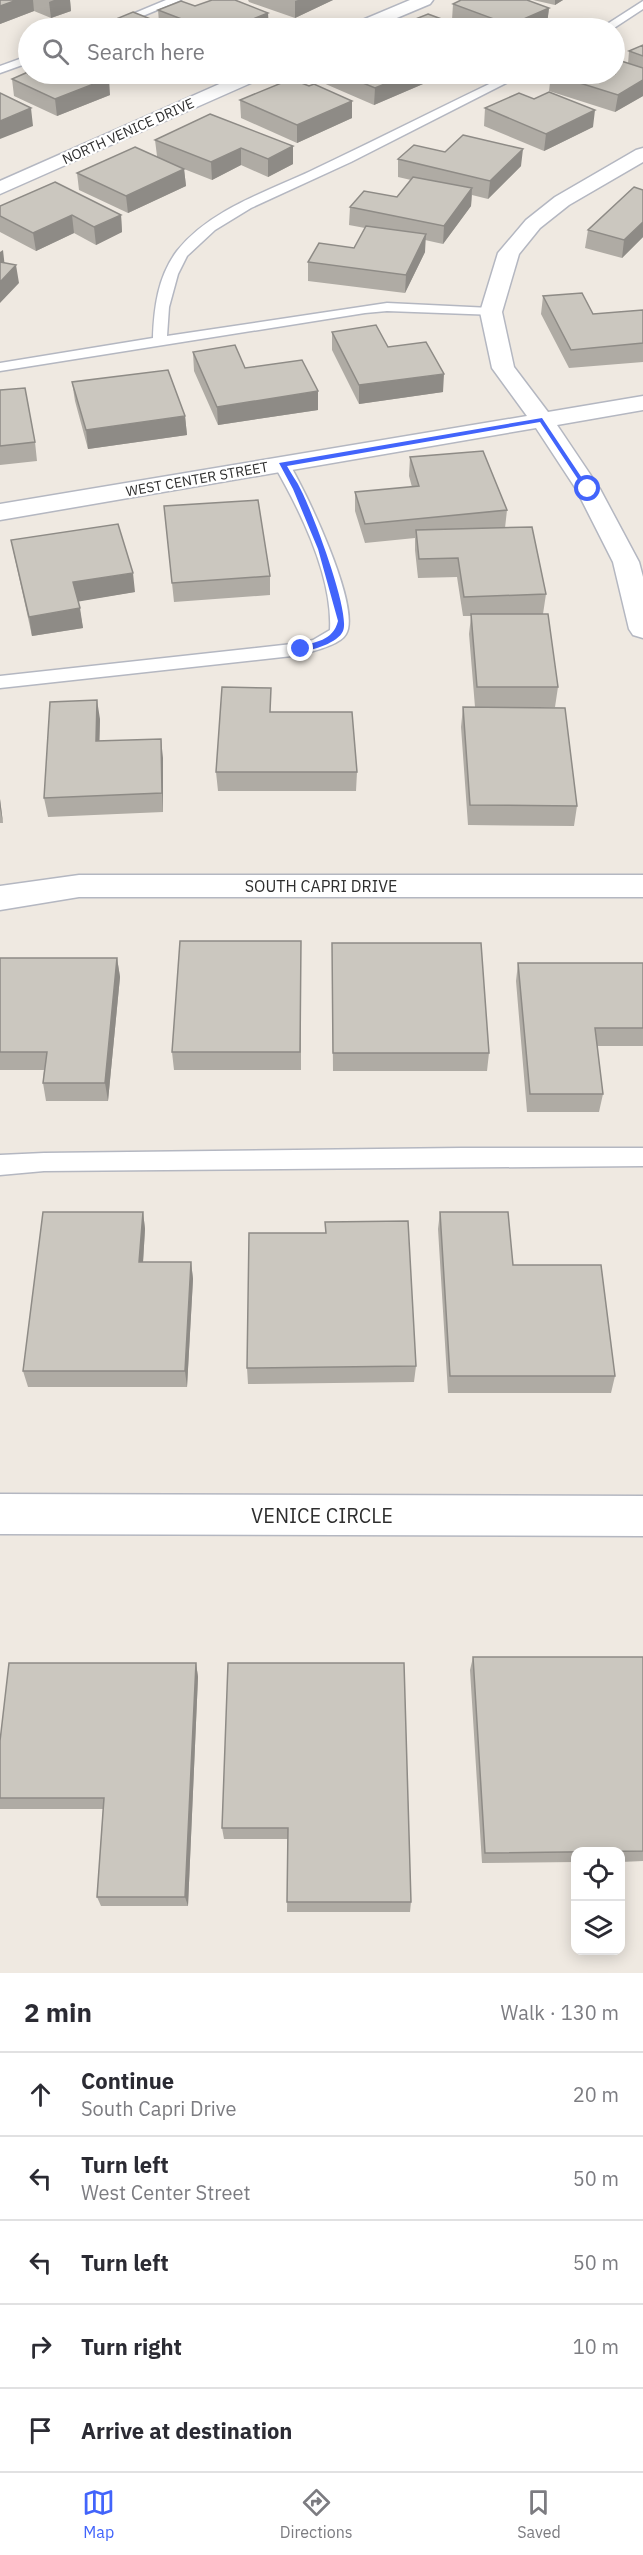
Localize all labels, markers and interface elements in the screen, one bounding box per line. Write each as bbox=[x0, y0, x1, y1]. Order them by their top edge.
search box bbox=[18, 18, 625, 84]
icon: search bbox=[39, 35, 72, 68]
text: Search here bbox=[87, 37, 205, 66]
street label: NORTH VENICE DRIVE bbox=[59, 94, 197, 168]
street label: WEST CENTER STREET bbox=[124, 458, 270, 500]
route start bbox=[574, 475, 600, 501]
route end bbox=[287, 635, 313, 661]
street label: SOUTH CAPRI DRIVE bbox=[245, 876, 397, 896]
street label: VENICE CIRCLE bbox=[251, 1502, 393, 1529]
map controls bbox=[571, 1847, 625, 1955]
button: locate bbox=[571, 1847, 625, 1901]
button: layers bbox=[571, 1901, 625, 1955]
text: 2 min bbox=[24, 1995, 92, 2029]
text: Walk · 130 m bbox=[501, 1999, 619, 2026]
text: Continue bbox=[81, 2066, 174, 2095]
icon: ahead bbox=[24, 2078, 57, 2111]
text: 20 m bbox=[573, 2081, 619, 2108]
text: South Capri Drive bbox=[81, 2095, 236, 2122]
text: Turn left bbox=[81, 2150, 169, 2179]
icon: left bbox=[24, 2162, 57, 2195]
text: 50 m bbox=[573, 2165, 619, 2192]
text: West Center Street bbox=[81, 2179, 250, 2206]
icon: left bbox=[24, 2246, 57, 2279]
text: Turn left bbox=[81, 2248, 169, 2277]
text: 50 m bbox=[573, 2249, 619, 2276]
icon: right bbox=[24, 2330, 57, 2363]
text: Turn right bbox=[81, 2332, 182, 2361]
text: 10 m bbox=[573, 2333, 619, 2360]
icon: arrive bbox=[24, 2414, 57, 2447]
text: Arrive at destination bbox=[81, 2416, 292, 2445]
tab: Map bbox=[82, 2486, 115, 2542]
tab: Directions bbox=[280, 2486, 353, 2542]
tab: Saved bbox=[517, 2486, 561, 2542]

